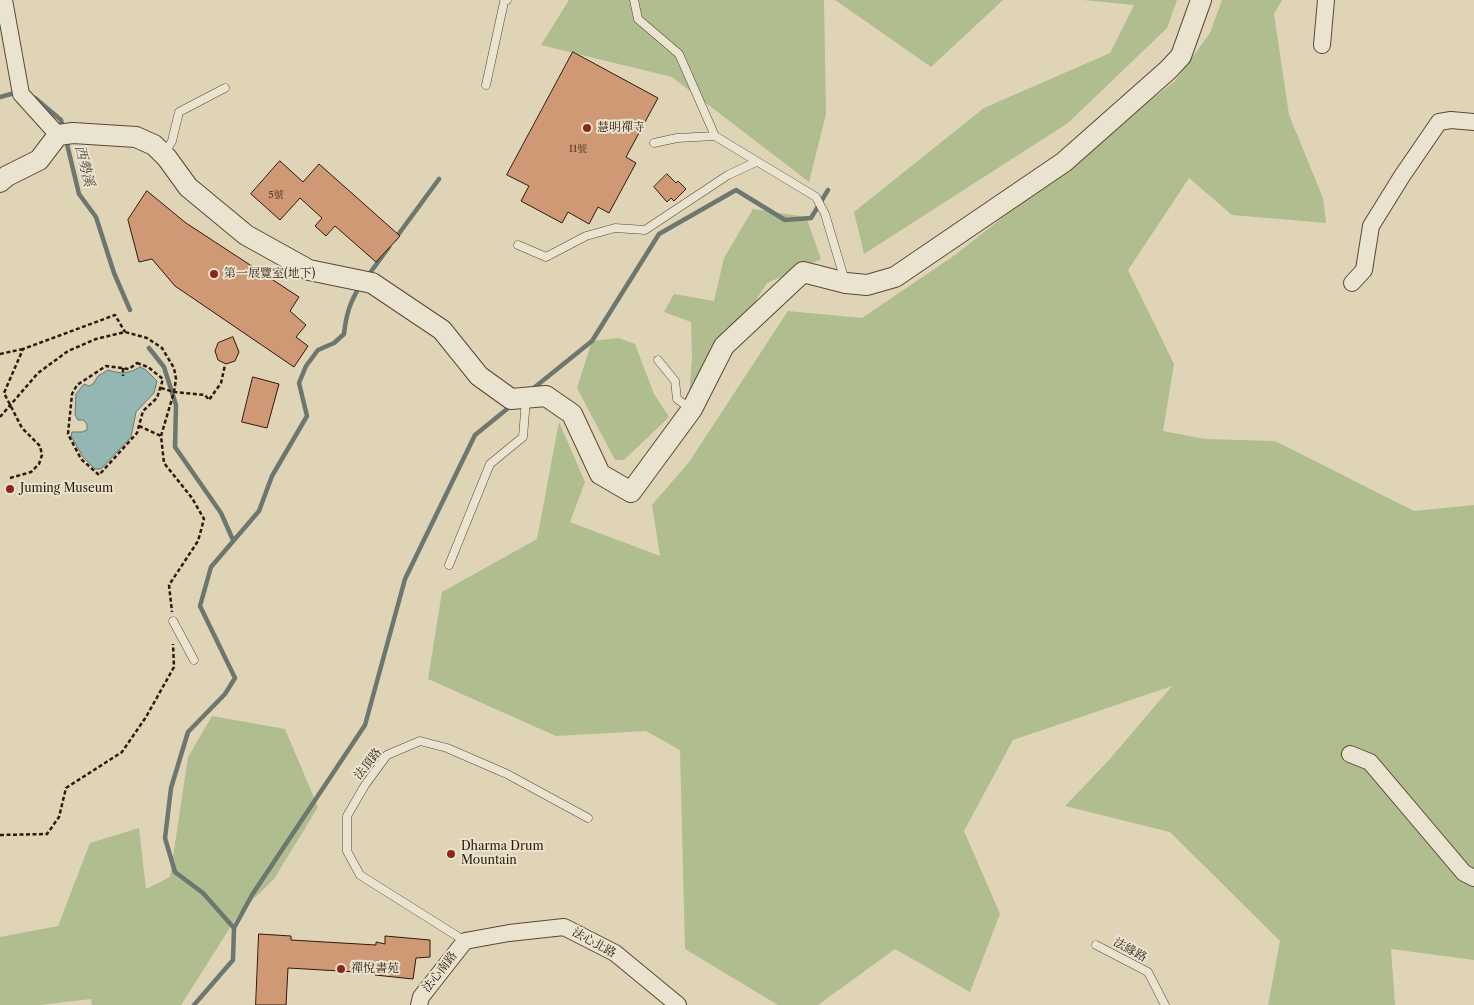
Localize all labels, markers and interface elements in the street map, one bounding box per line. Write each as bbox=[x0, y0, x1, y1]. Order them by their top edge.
place label: 慧明禪寺 bbox=[597, 121, 645, 135]
marker: 慧明禪寺 bbox=[581, 122, 593, 134]
house number: 11號 bbox=[569, 143, 587, 155]
water label: 西勢溪 bbox=[71, 144, 97, 188]
house number: 5號 bbox=[268, 189, 284, 201]
place label: 第一展覽室(地下) bbox=[224, 267, 315, 281]
marker: 第一展覽室(地下) bbox=[208, 268, 220, 280]
place label: Juming Museum bbox=[20, 482, 113, 496]
marker: Juming Museum bbox=[4, 483, 16, 495]
street label: 法頂路 bbox=[351, 745, 385, 783]
place label: Dharma Drum Mountain bbox=[461, 840, 544, 868]
marker: Dharma Drum Mountain bbox=[445, 848, 457, 860]
street label: 法心北路 bbox=[570, 925, 618, 961]
street label: 法緣路 bbox=[1111, 935, 1149, 965]
street label: 法心南路 bbox=[420, 949, 460, 995]
place label: 禪悅書苑 bbox=[351, 962, 399, 976]
marker: 禪悅書苑 bbox=[335, 963, 347, 975]

